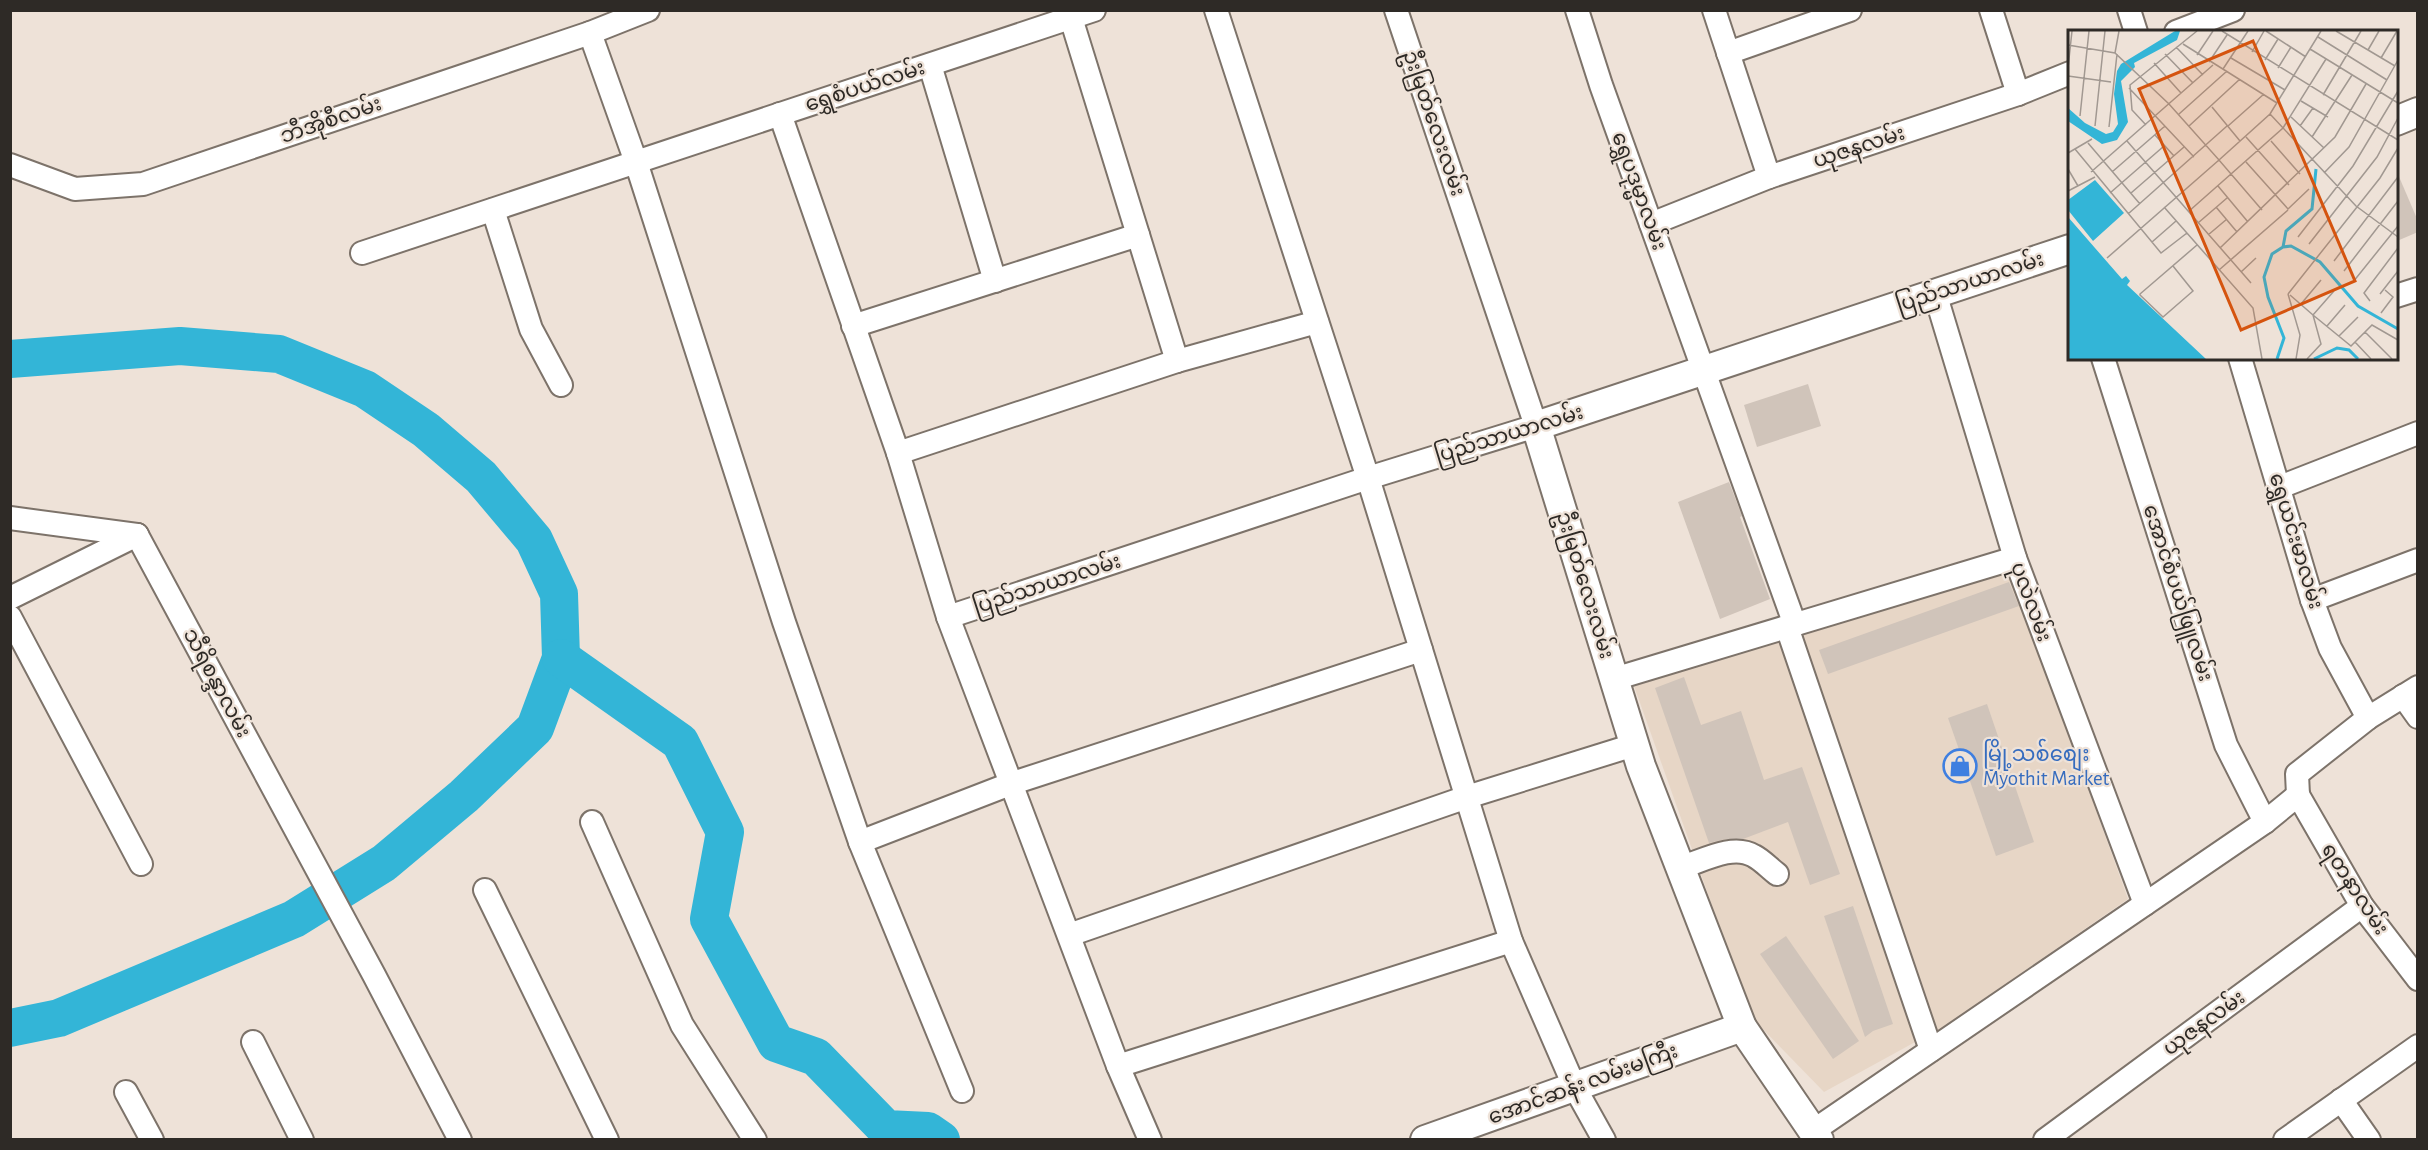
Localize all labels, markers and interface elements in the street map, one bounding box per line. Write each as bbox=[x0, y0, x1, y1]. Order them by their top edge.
inset map bbox=[2068, 30, 2398, 360]
street label: ဦးမြတ်လေးလမ်း bbox=[1394, 45, 1474, 201]
street label: ရွှေစံပယ်လမ်း bbox=[801, 51, 929, 121]
street label: ဘီအိုစီလမ်း bbox=[276, 87, 386, 153]
street label: ယုဇနလမ်း bbox=[1809, 117, 1909, 177]
street label: ရွှေပဒုမ္မာလမ်း bbox=[1602, 127, 1676, 255]
street label: ပြည်သာယာလမ်း bbox=[1892, 243, 2048, 321]
street label: ပြည်သာယာလမ်း bbox=[1431, 396, 1587, 472]
street label: ရွှေယင်းမာလမ်း bbox=[2260, 469, 2332, 613]
street label: အောင်စံပယ်ဖြူလမ်း bbox=[2134, 500, 2222, 686]
street label: ဦးမြတ်လေးလမ်း bbox=[1547, 507, 1623, 663]
street label: ပြည်သာယာလမ်း bbox=[969, 545, 1125, 623]
street label: ပုလဲလမ်း bbox=[2001, 557, 2061, 647]
street label: သီရိစန္ဒာလမ်း bbox=[174, 622, 260, 744]
place label: မြို့သစ်စျေး Myothit Market bbox=[1983, 738, 2110, 789]
shop icon: မြို့သစ်စျေး Myothit Market bbox=[1942, 748, 1978, 784]
street label: ရတနာလမ်း bbox=[2313, 836, 2397, 942]
street label: ယုဇနလမ်း bbox=[2156, 982, 2252, 1064]
street label: အောင်ဆန်း လမ်းမကြီး bbox=[1483, 1034, 1683, 1134]

